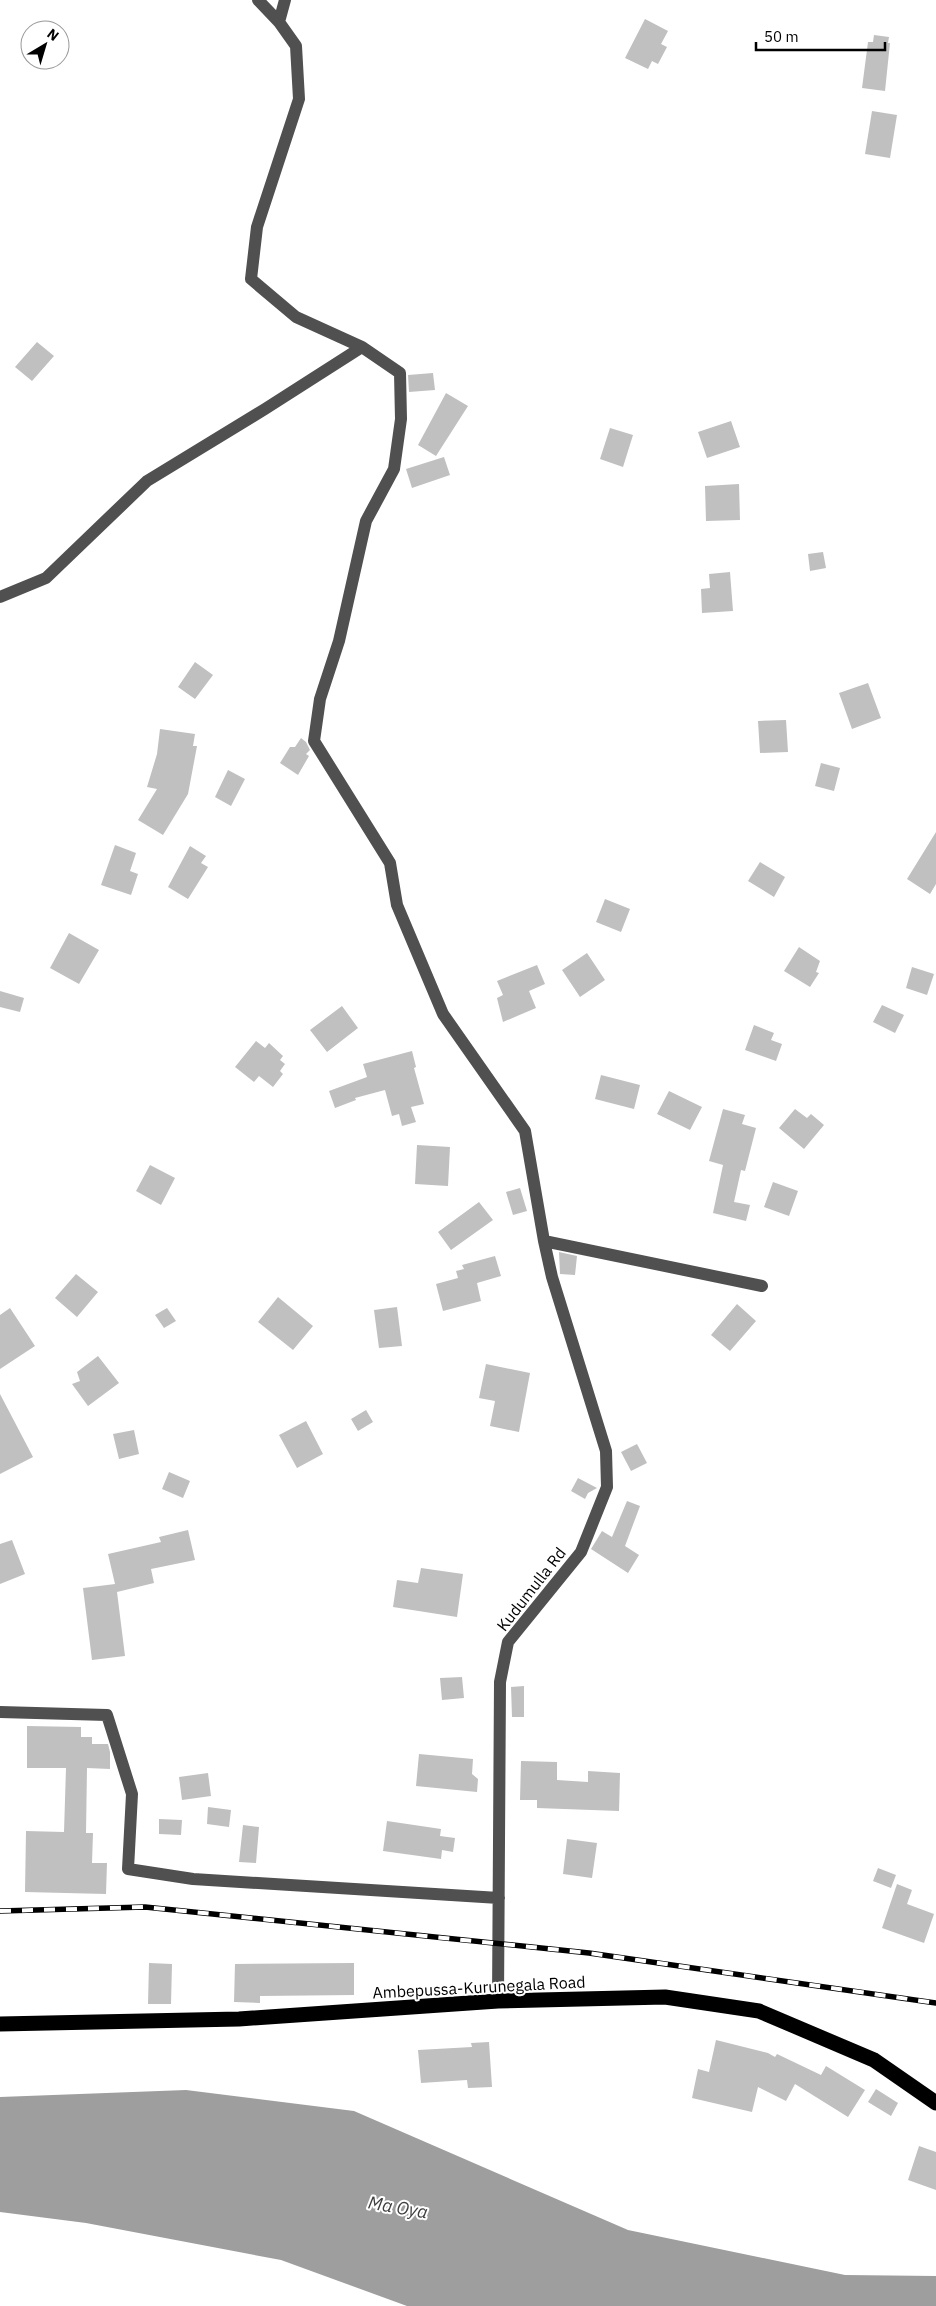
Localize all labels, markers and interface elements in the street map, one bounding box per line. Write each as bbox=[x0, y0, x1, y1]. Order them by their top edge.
north arrow bbox=[20, 20, 70, 70]
scale bar bbox=[756, 20, 885, 52]
text: N bbox=[43, 25, 63, 45]
text: 50 m bbox=[764, 27, 799, 46]
street label: Kudumulla Rd bbox=[492, 1543, 570, 1635]
street label: Ambepussa-Kurunegala Road bbox=[372, 1971, 586, 2003]
water label: Ma Oya bbox=[366, 2190, 430, 2224]

